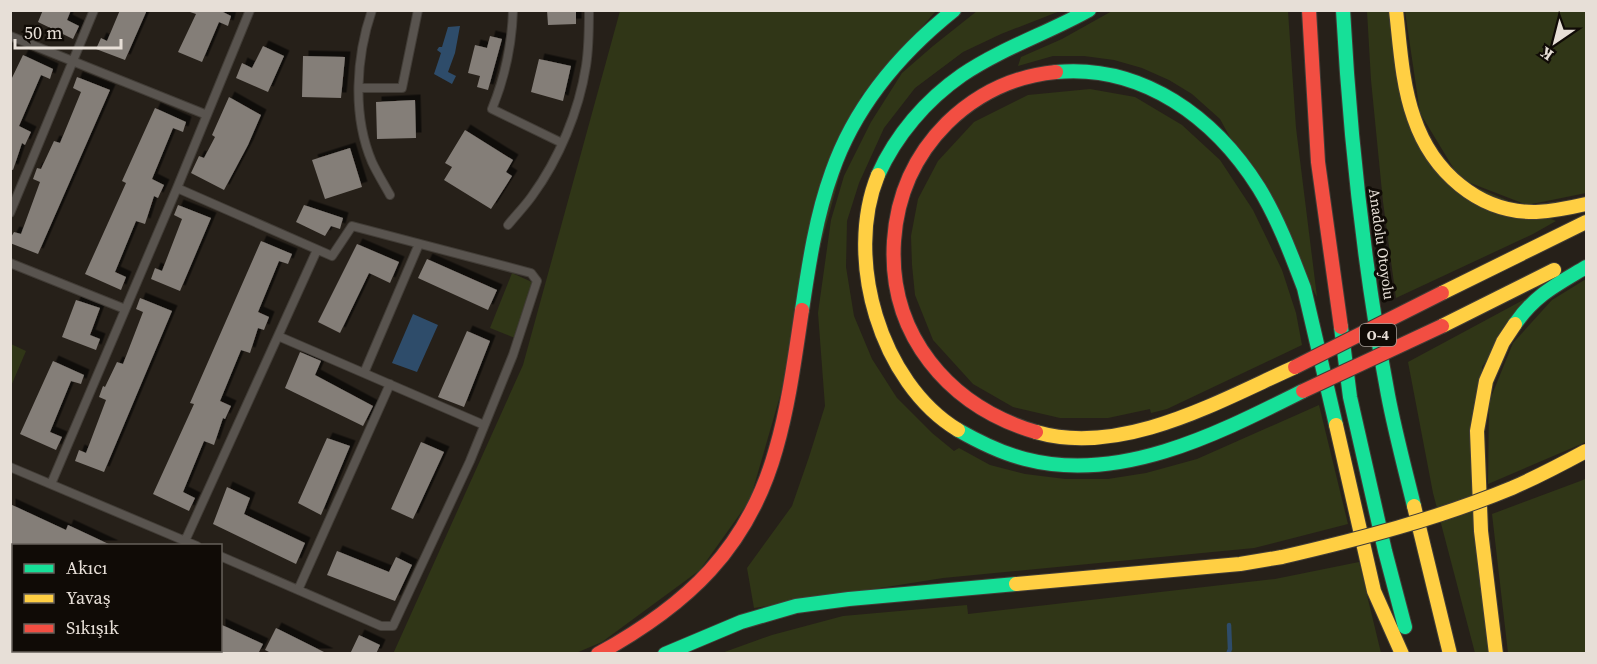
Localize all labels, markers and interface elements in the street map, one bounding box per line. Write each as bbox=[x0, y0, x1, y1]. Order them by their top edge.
scale bar bbox=[15, 12, 122, 50]
north arrow bbox=[1525, 12, 1585, 72]
text: 50 m bbox=[24, 20, 62, 45]
text: K bbox=[1535, 42, 1557, 66]
street label: Anadolu Otoyolu bbox=[1364, 187, 1400, 301]
road number: O-4 bbox=[1360, 324, 1396, 346]
legend bbox=[12, 544, 222, 652]
text: Akıcı bbox=[66, 555, 107, 580]
text: Yavaş bbox=[66, 585, 111, 610]
text: Sıkışık bbox=[66, 615, 119, 640]

